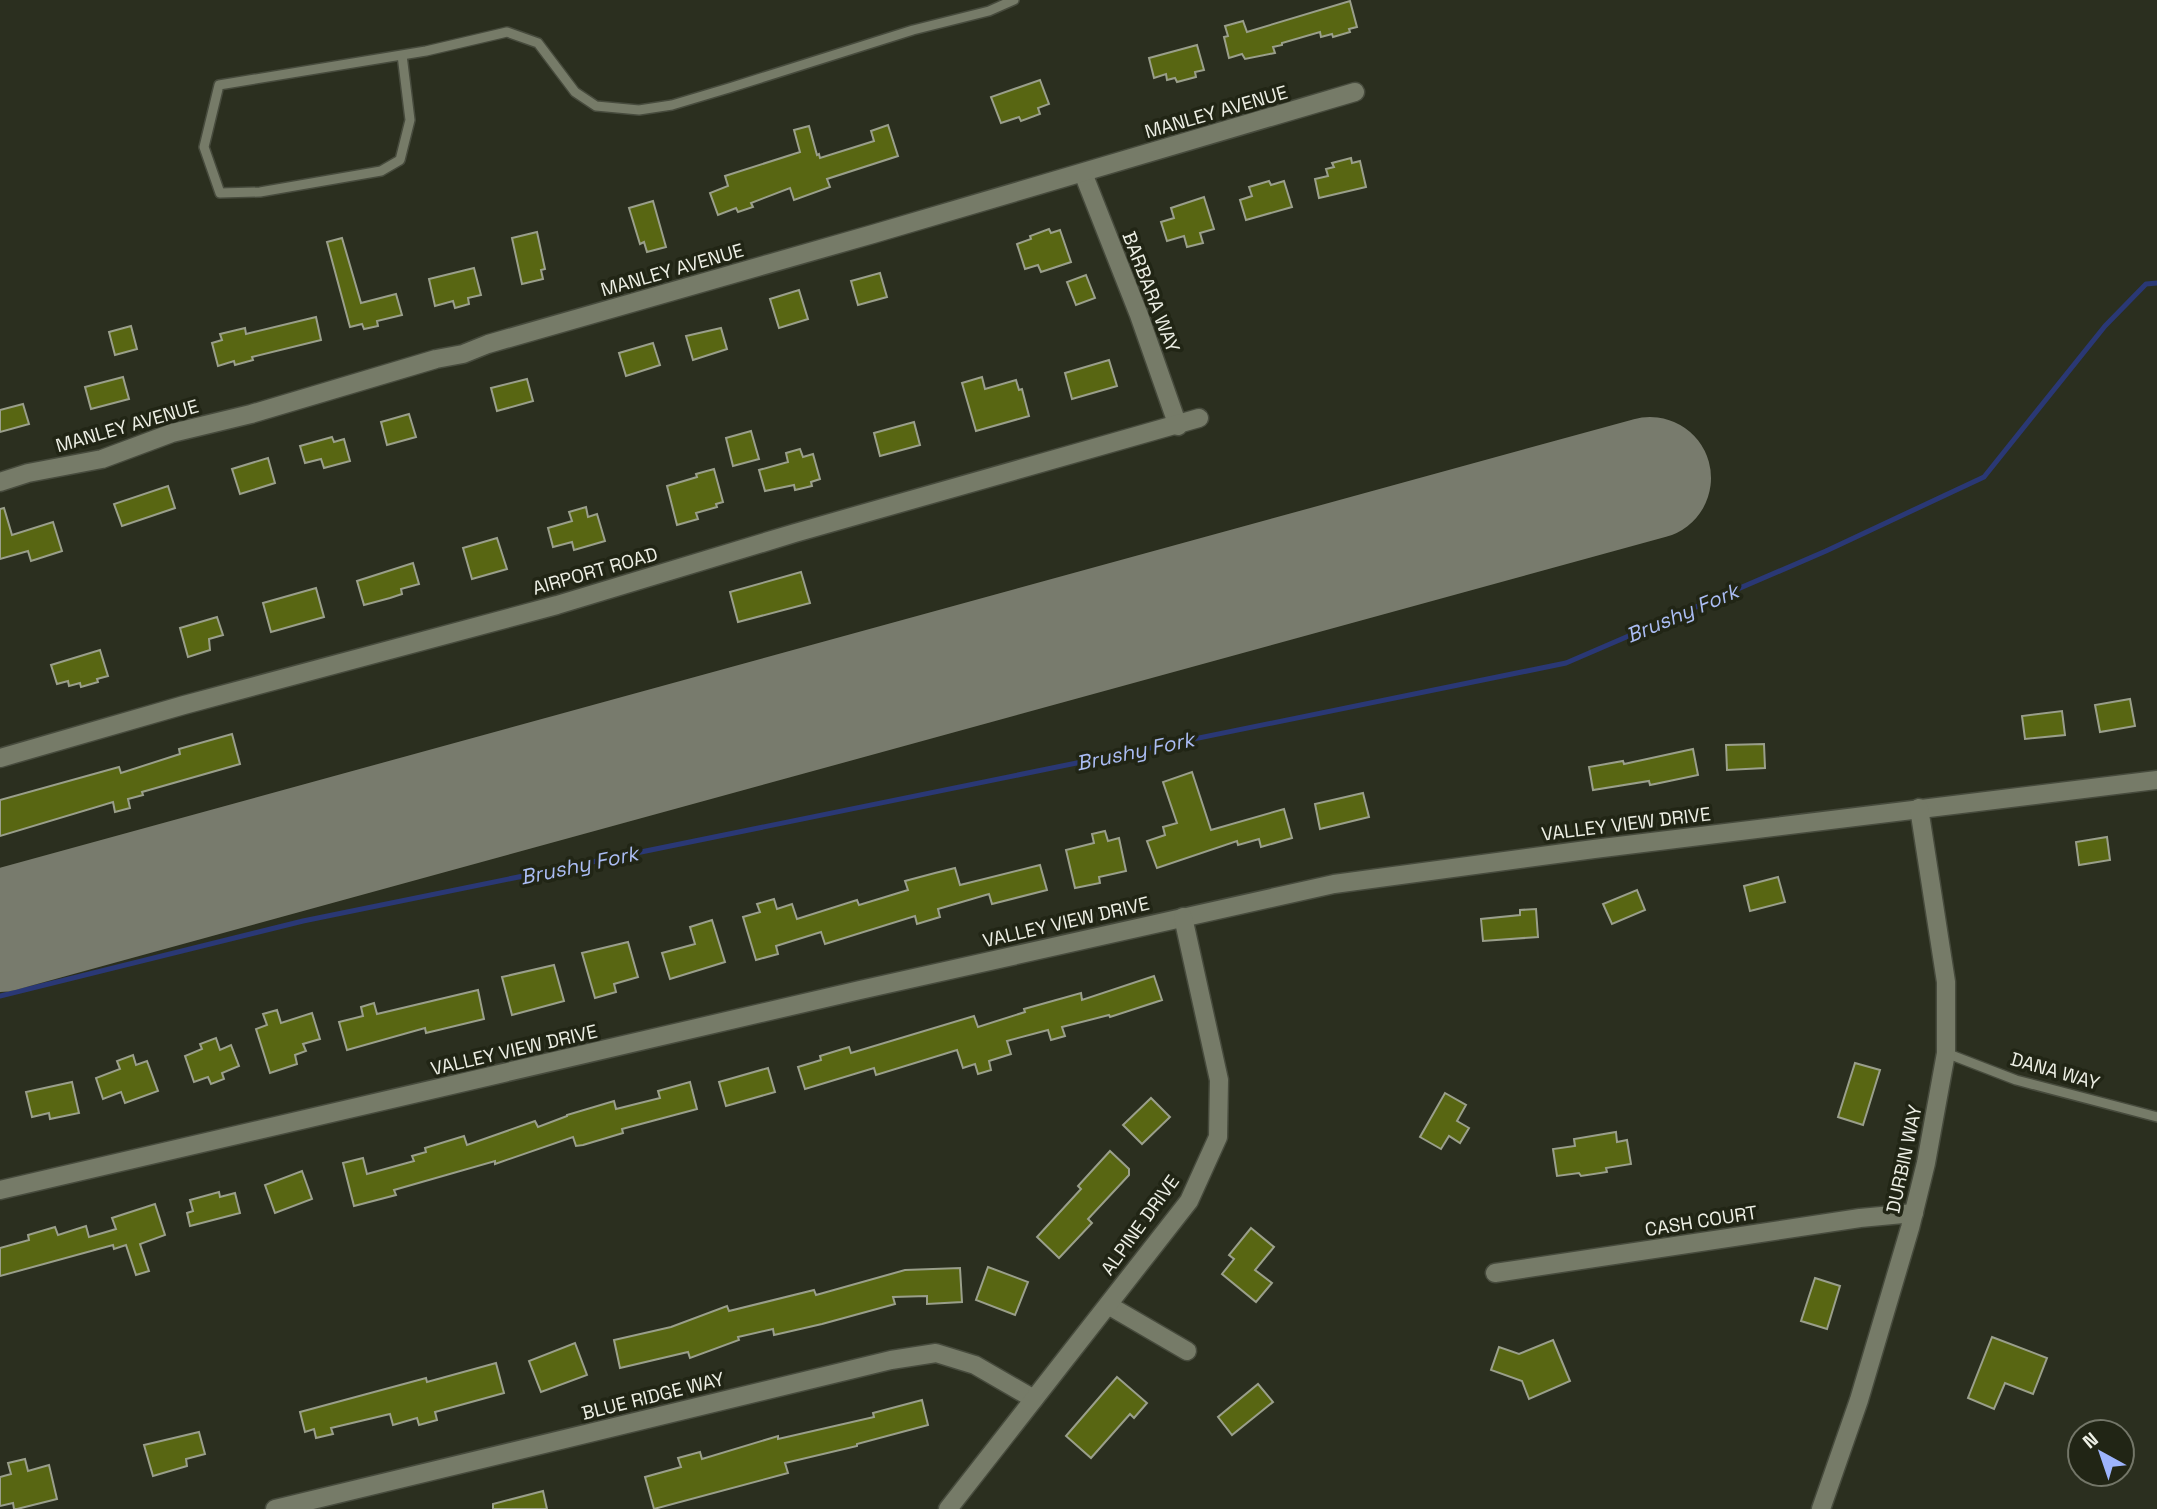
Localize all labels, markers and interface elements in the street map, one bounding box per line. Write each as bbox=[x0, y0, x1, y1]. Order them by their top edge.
street label: MANLEY AVENUE bbox=[1142, 80, 1290, 144]
street label: BARBARA WAY bbox=[1116, 228, 1186, 356]
street label: MANLEY AVENUE bbox=[598, 238, 746, 302]
street label: MANLEY AVENUE bbox=[53, 394, 201, 458]
street label: AIRPORT ROAD bbox=[529, 541, 661, 601]
water label: Brushy Fork bbox=[1621, 576, 1745, 649]
water label: Brushy Fork bbox=[1073, 725, 1199, 777]
street label: VALLEY VIEW DRIVE bbox=[1540, 801, 1712, 847]
water label: Brushy Fork bbox=[517, 839, 643, 891]
street label: VALLEY VIEW DRIVE bbox=[980, 891, 1152, 953]
street label: VALLEY VIEW DRIVE bbox=[428, 1019, 600, 1081]
street label: DANA WAY bbox=[2007, 1046, 2103, 1096]
street label: DURBIN WAY bbox=[1880, 1102, 1928, 1215]
street label: ALPINE DRIVE bbox=[1095, 1170, 1185, 1280]
street label: CASH COURT bbox=[1643, 1200, 1759, 1242]
street label: BLUE RIDGE WAY bbox=[579, 1366, 727, 1426]
north arrow bbox=[2066, 1418, 2136, 1488]
text: N bbox=[2077, 1427, 2103, 1454]

